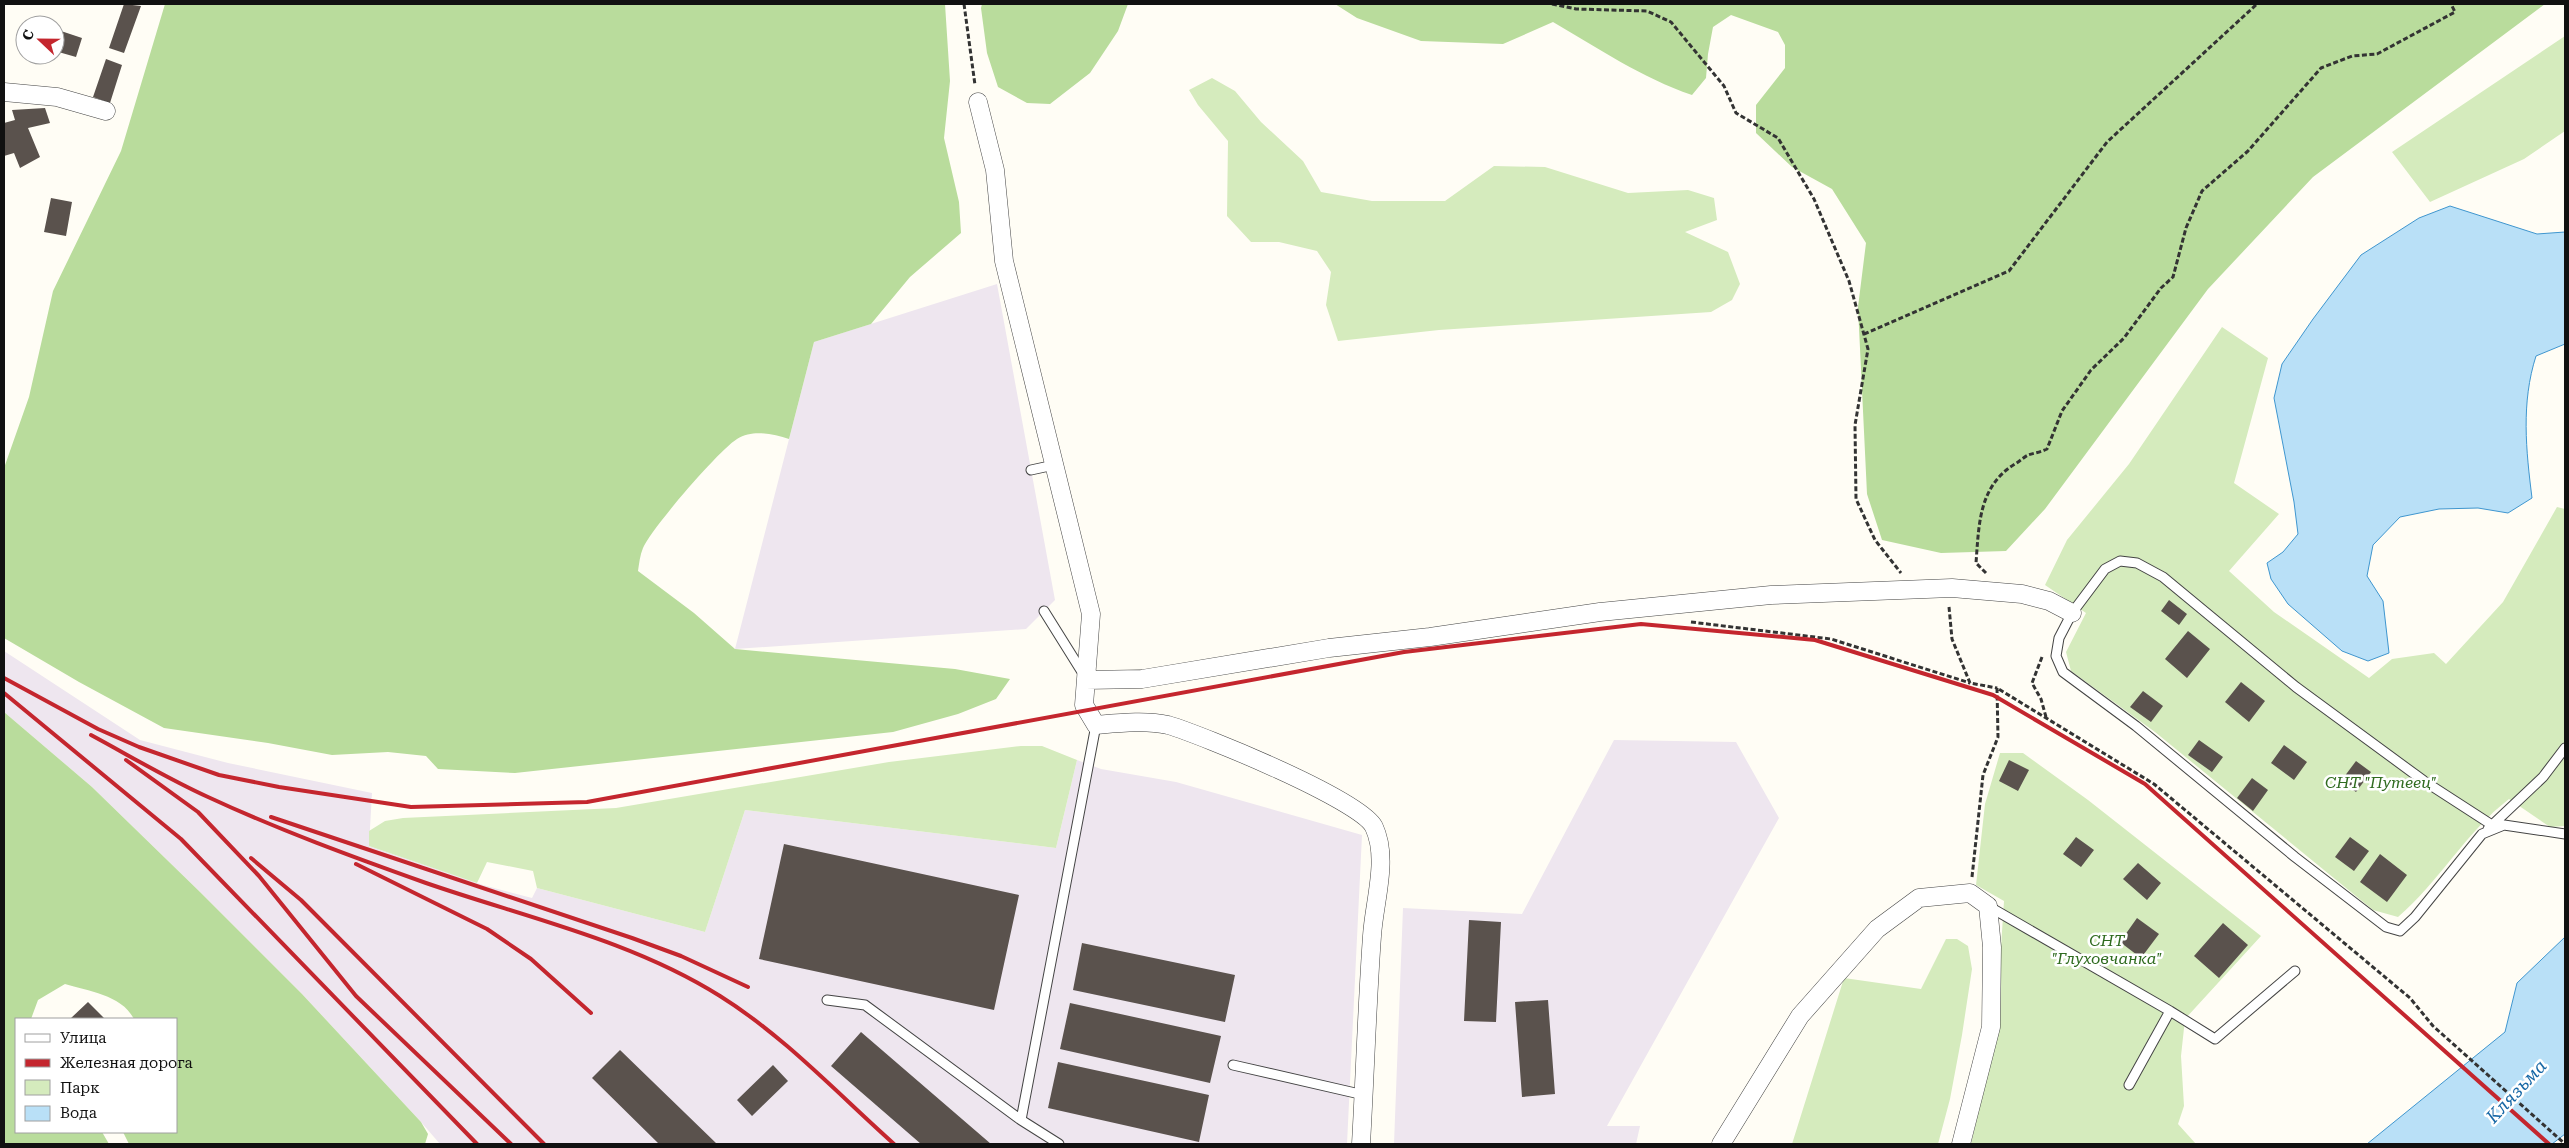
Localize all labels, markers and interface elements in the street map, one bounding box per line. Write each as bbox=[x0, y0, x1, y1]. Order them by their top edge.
north arrow bbox=[15, 15, 65, 65]
text: С bbox=[19, 27, 37, 43]
park label: СНТ "Путеец" bbox=[2325, 773, 2437, 792]
park label: СНТ "Глуховчанка" bbox=[2052, 931, 2162, 968]
legend bbox=[15, 1018, 178, 1133]
text: Улица bbox=[60, 1029, 106, 1047]
text: Железная дорога bbox=[60, 1054, 193, 1072]
water label: Клязьма bbox=[2481, 1055, 2551, 1128]
text: Парк bbox=[60, 1079, 100, 1097]
text: Вода bbox=[60, 1104, 97, 1122]

